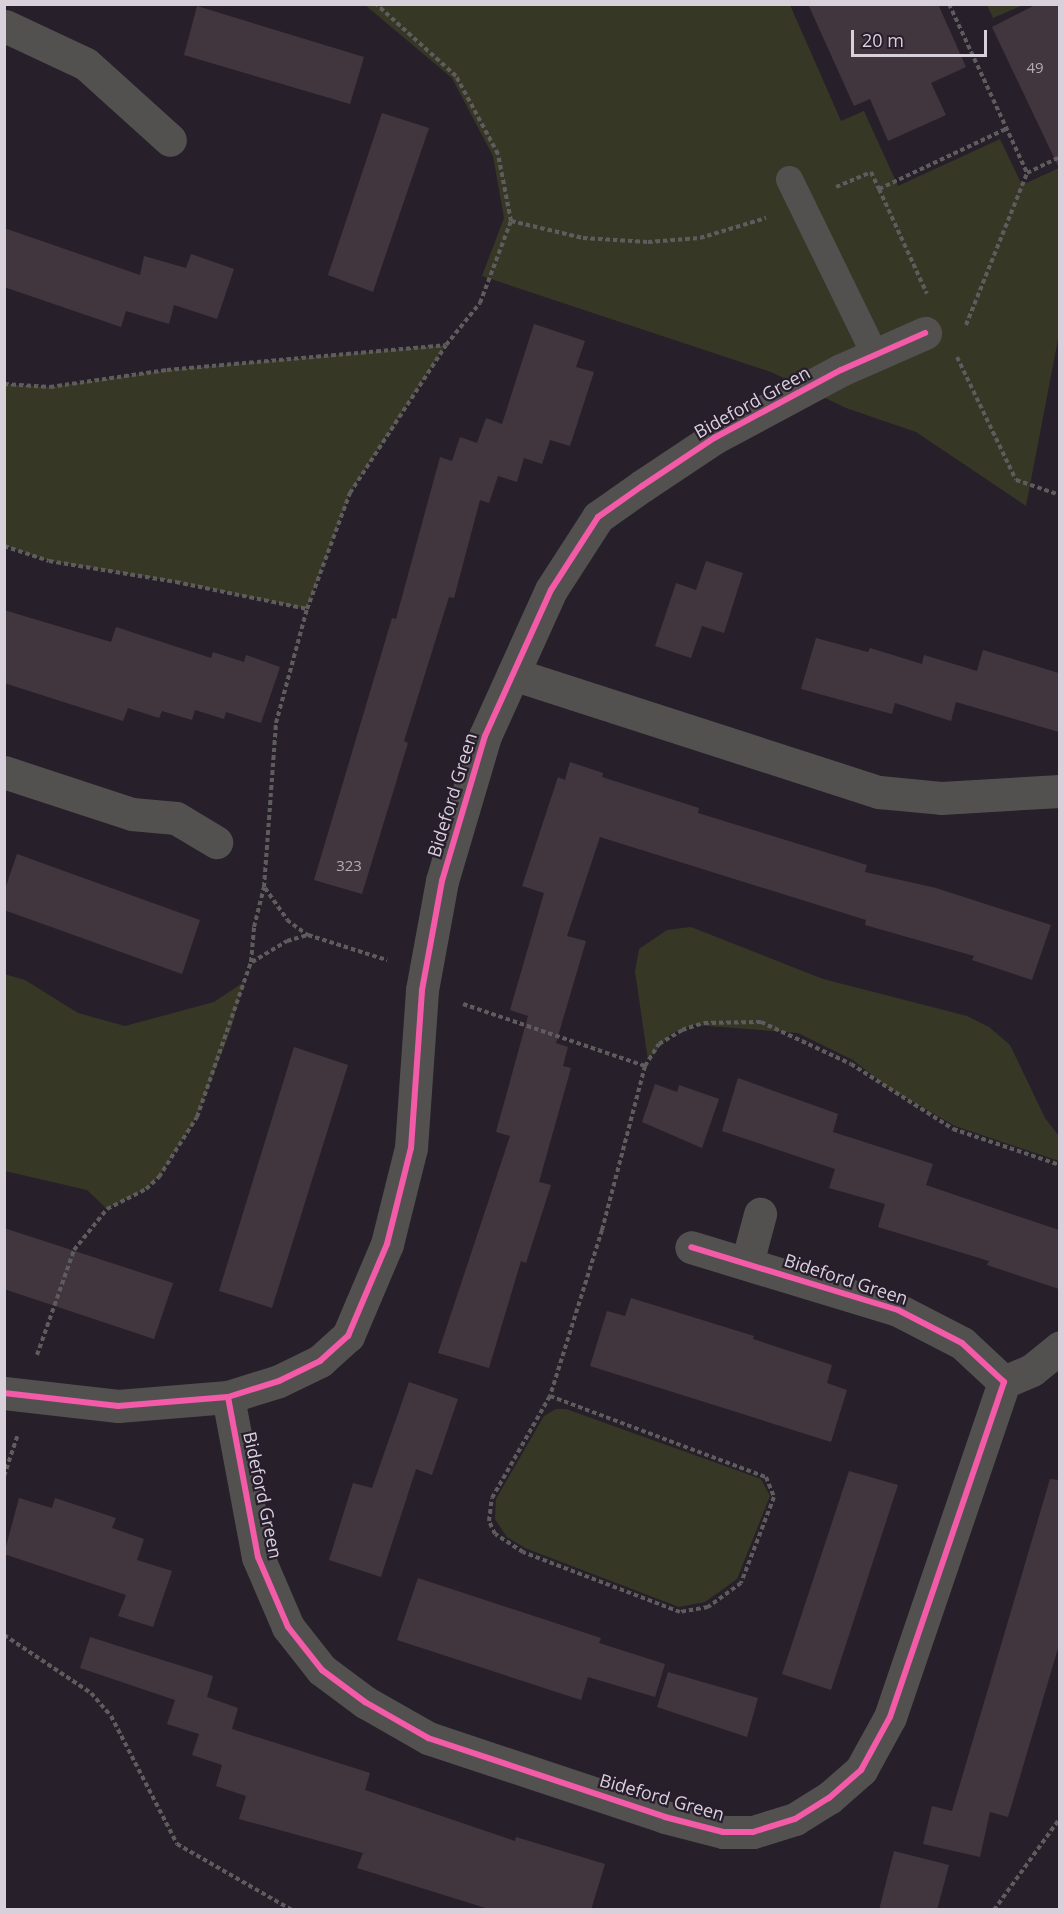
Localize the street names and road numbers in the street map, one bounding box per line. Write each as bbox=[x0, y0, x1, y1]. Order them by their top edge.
street label: Bideford Green bbox=[690, 361, 814, 443]
street label: Bideford Green bbox=[423, 730, 481, 860]
street label: Bideford Green bbox=[781, 1249, 911, 1309]
street label: Bideford Green bbox=[239, 1430, 287, 1560]
street label: Bideford Green bbox=[597, 1769, 727, 1825]

